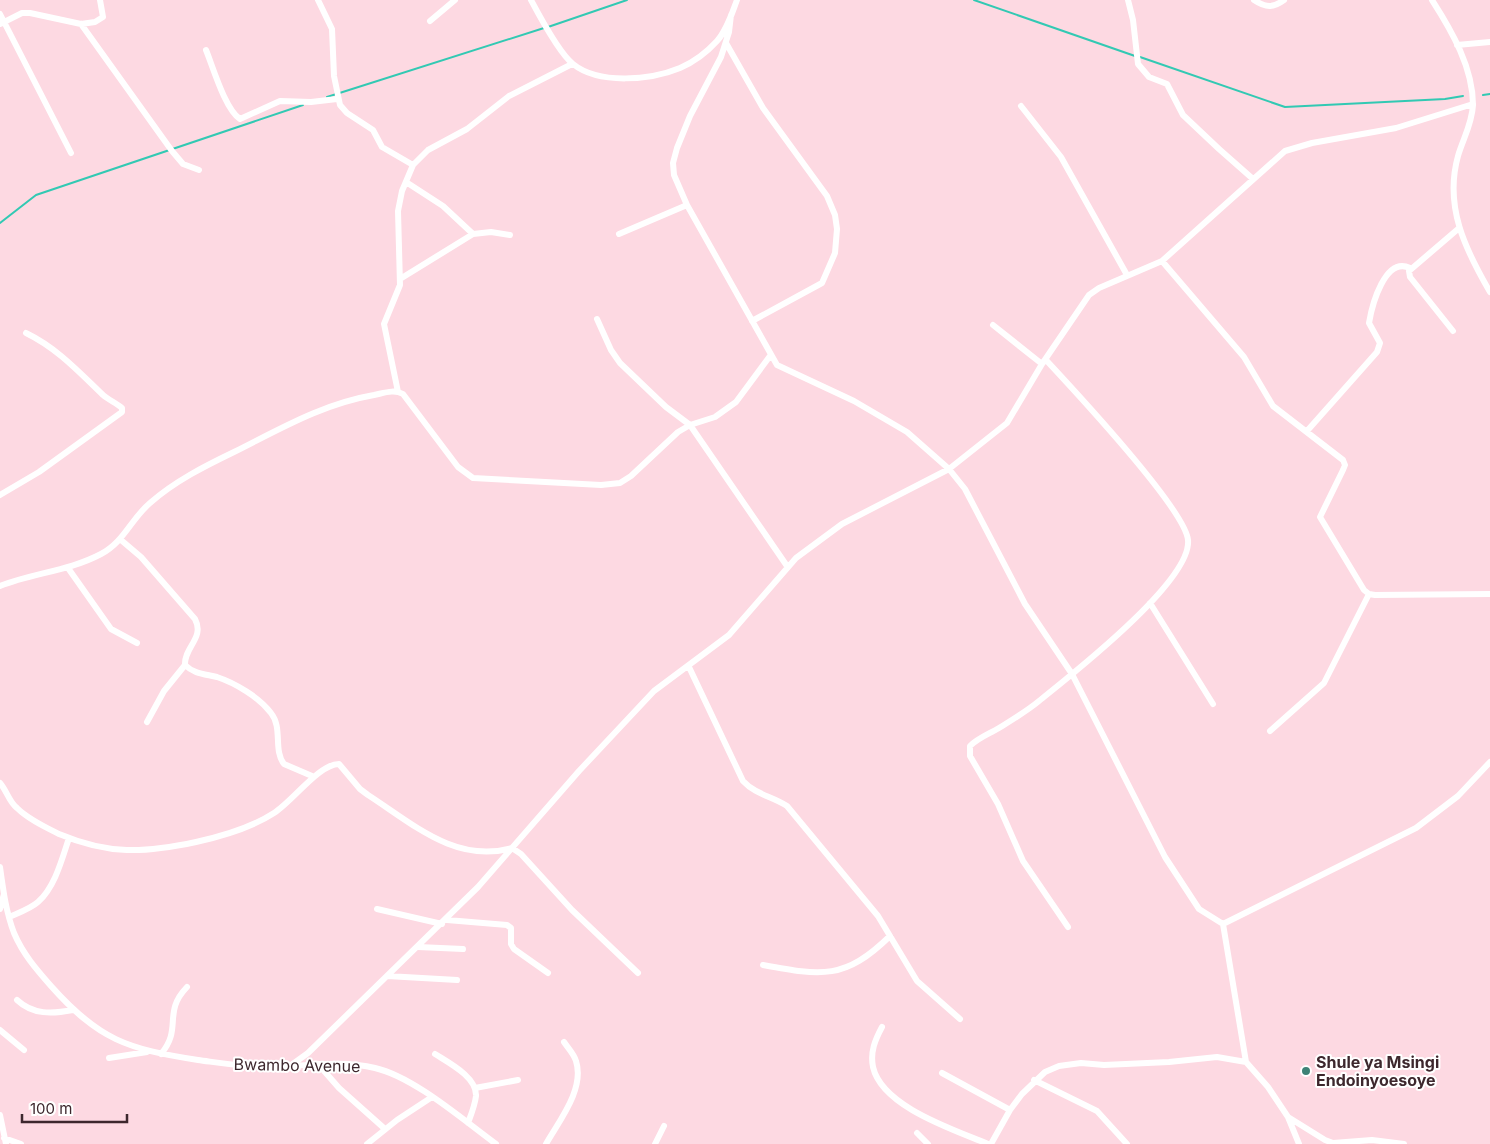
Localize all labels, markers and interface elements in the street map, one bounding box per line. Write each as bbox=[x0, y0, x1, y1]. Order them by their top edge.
place label: Shule ya Msingi Endoinyoesoye bbox=[1316, 1052, 1439, 1090]
street label: Bwambo Avenue bbox=[234, 1054, 360, 1076]
marker: Shule ya Msingi Endoinyoesoye bbox=[1300, 1065, 1312, 1077]
scale bar bbox=[22, 1092, 128, 1124]
text: 100 m bbox=[30, 1099, 72, 1118]

